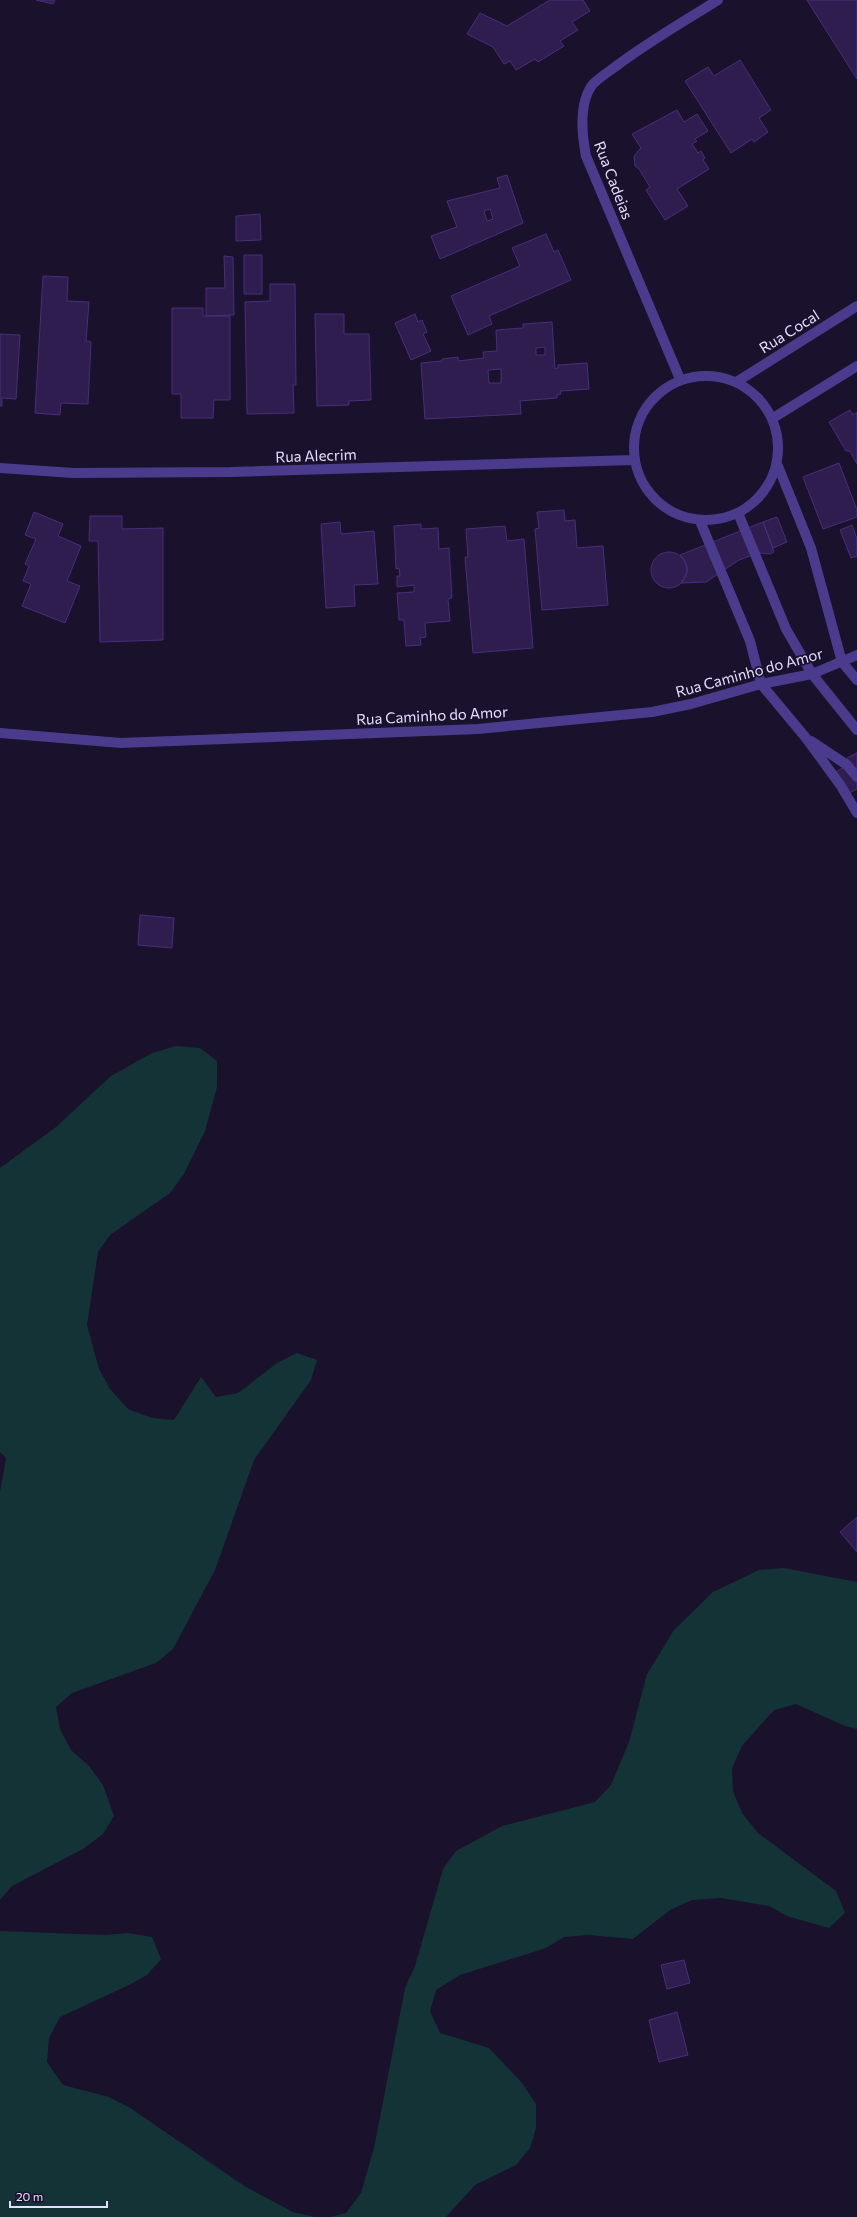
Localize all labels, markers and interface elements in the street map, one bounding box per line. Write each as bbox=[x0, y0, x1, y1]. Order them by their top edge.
street label: Rua Cadeias bbox=[591, 138, 637, 222]
street label: Rua Cocal bbox=[756, 306, 822, 356]
street label: Rua Alecrim bbox=[275, 445, 357, 465]
street label: Rua Caminho do Amor bbox=[673, 644, 825, 700]
street label: Rua Caminho do Amor bbox=[356, 702, 508, 728]
scale bar bbox=[10, 2183, 107, 2209]
text: 20 m bbox=[16, 2189, 43, 2203]

